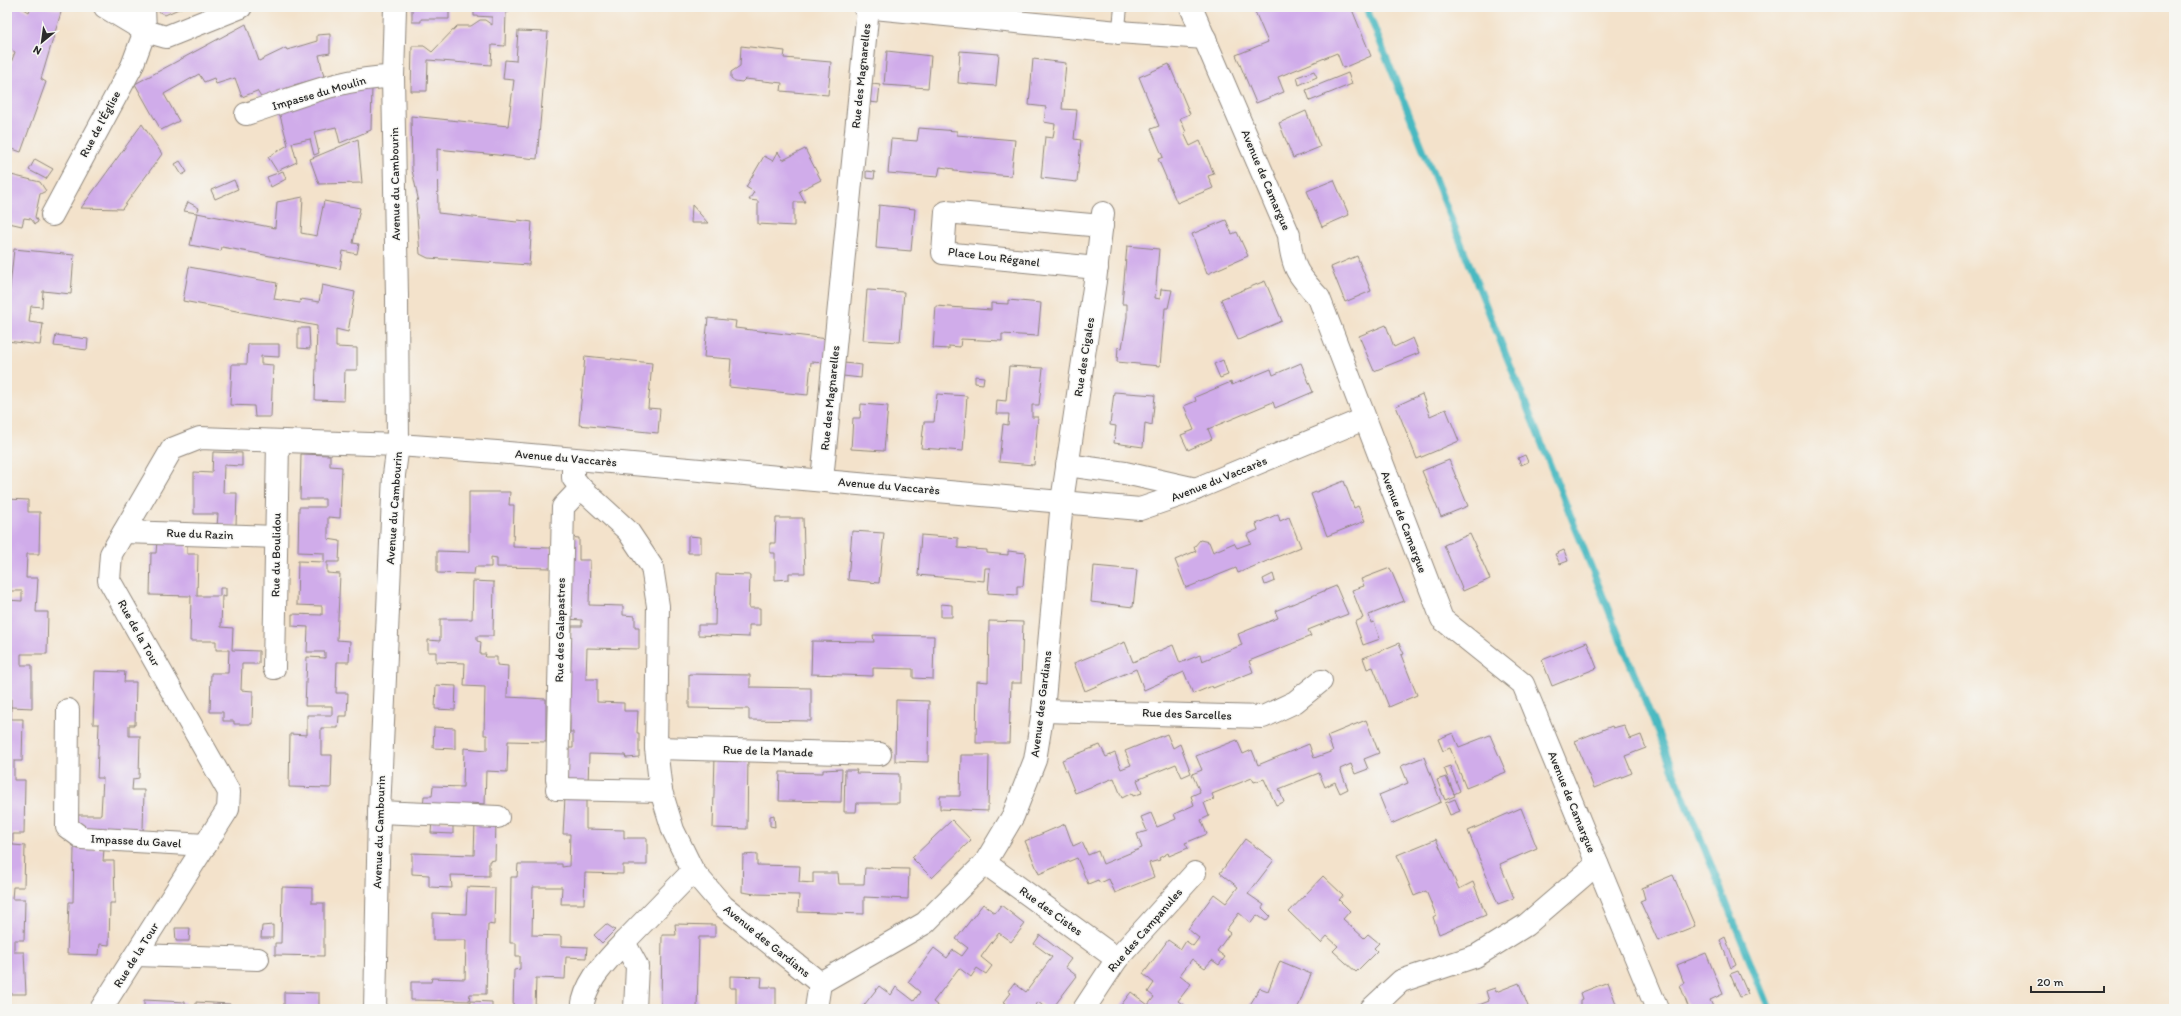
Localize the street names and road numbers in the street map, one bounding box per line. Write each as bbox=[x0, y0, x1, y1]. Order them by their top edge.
street label: Rue des Magnarelles bbox=[849, 23, 873, 129]
street label: Impasse du Moulin bbox=[270, 73, 368, 113]
street label: Rue de l'Église bbox=[77, 88, 124, 160]
street label: Avenue du Cambourin bbox=[387, 127, 403, 241]
street label: Avenue de Camargue bbox=[1238, 127, 1294, 233]
street label: Place Lou Réganel bbox=[947, 244, 1041, 270]
street label: Rue des Cigales bbox=[1071, 316, 1097, 398]
street label: Rue des Magnarelles bbox=[818, 345, 842, 451]
street label: Avenue du Vaccarès bbox=[514, 447, 618, 469]
street label: Avenue du Cambourin bbox=[383, 451, 405, 565]
street label: Avenue du Vaccarès bbox=[1169, 453, 1269, 505]
street label: Avenue de Camargue bbox=[1378, 469, 1430, 575]
street label: Avenue du Vaccarès bbox=[837, 475, 941, 497]
street label: Rue du Boulidou bbox=[268, 512, 284, 597]
street label: Rue du Razin bbox=[166, 526, 234, 542]
street label: Rue des Galapastres bbox=[552, 577, 568, 683]
street label: Rue de la Tour bbox=[115, 597, 163, 669]
street label: Avenue des Gardians bbox=[1028, 650, 1054, 758]
street label: Rue des Sarcelles bbox=[1142, 705, 1232, 723]
street label: Rue de la Manade bbox=[723, 742, 814, 760]
street label: Avenue de Camargue bbox=[1545, 749, 1599, 855]
street label: Avenue du Cambourin bbox=[370, 775, 388, 889]
street label: Impasse du Gavel bbox=[90, 832, 182, 850]
street label: Rue des Cistes bbox=[1017, 883, 1085, 939]
street label: Rue des Campanules bbox=[1105, 885, 1185, 975]
street label: Avenue des Gardians bbox=[721, 902, 813, 980]
street label: Rue de la Tour bbox=[110, 920, 162, 990]

